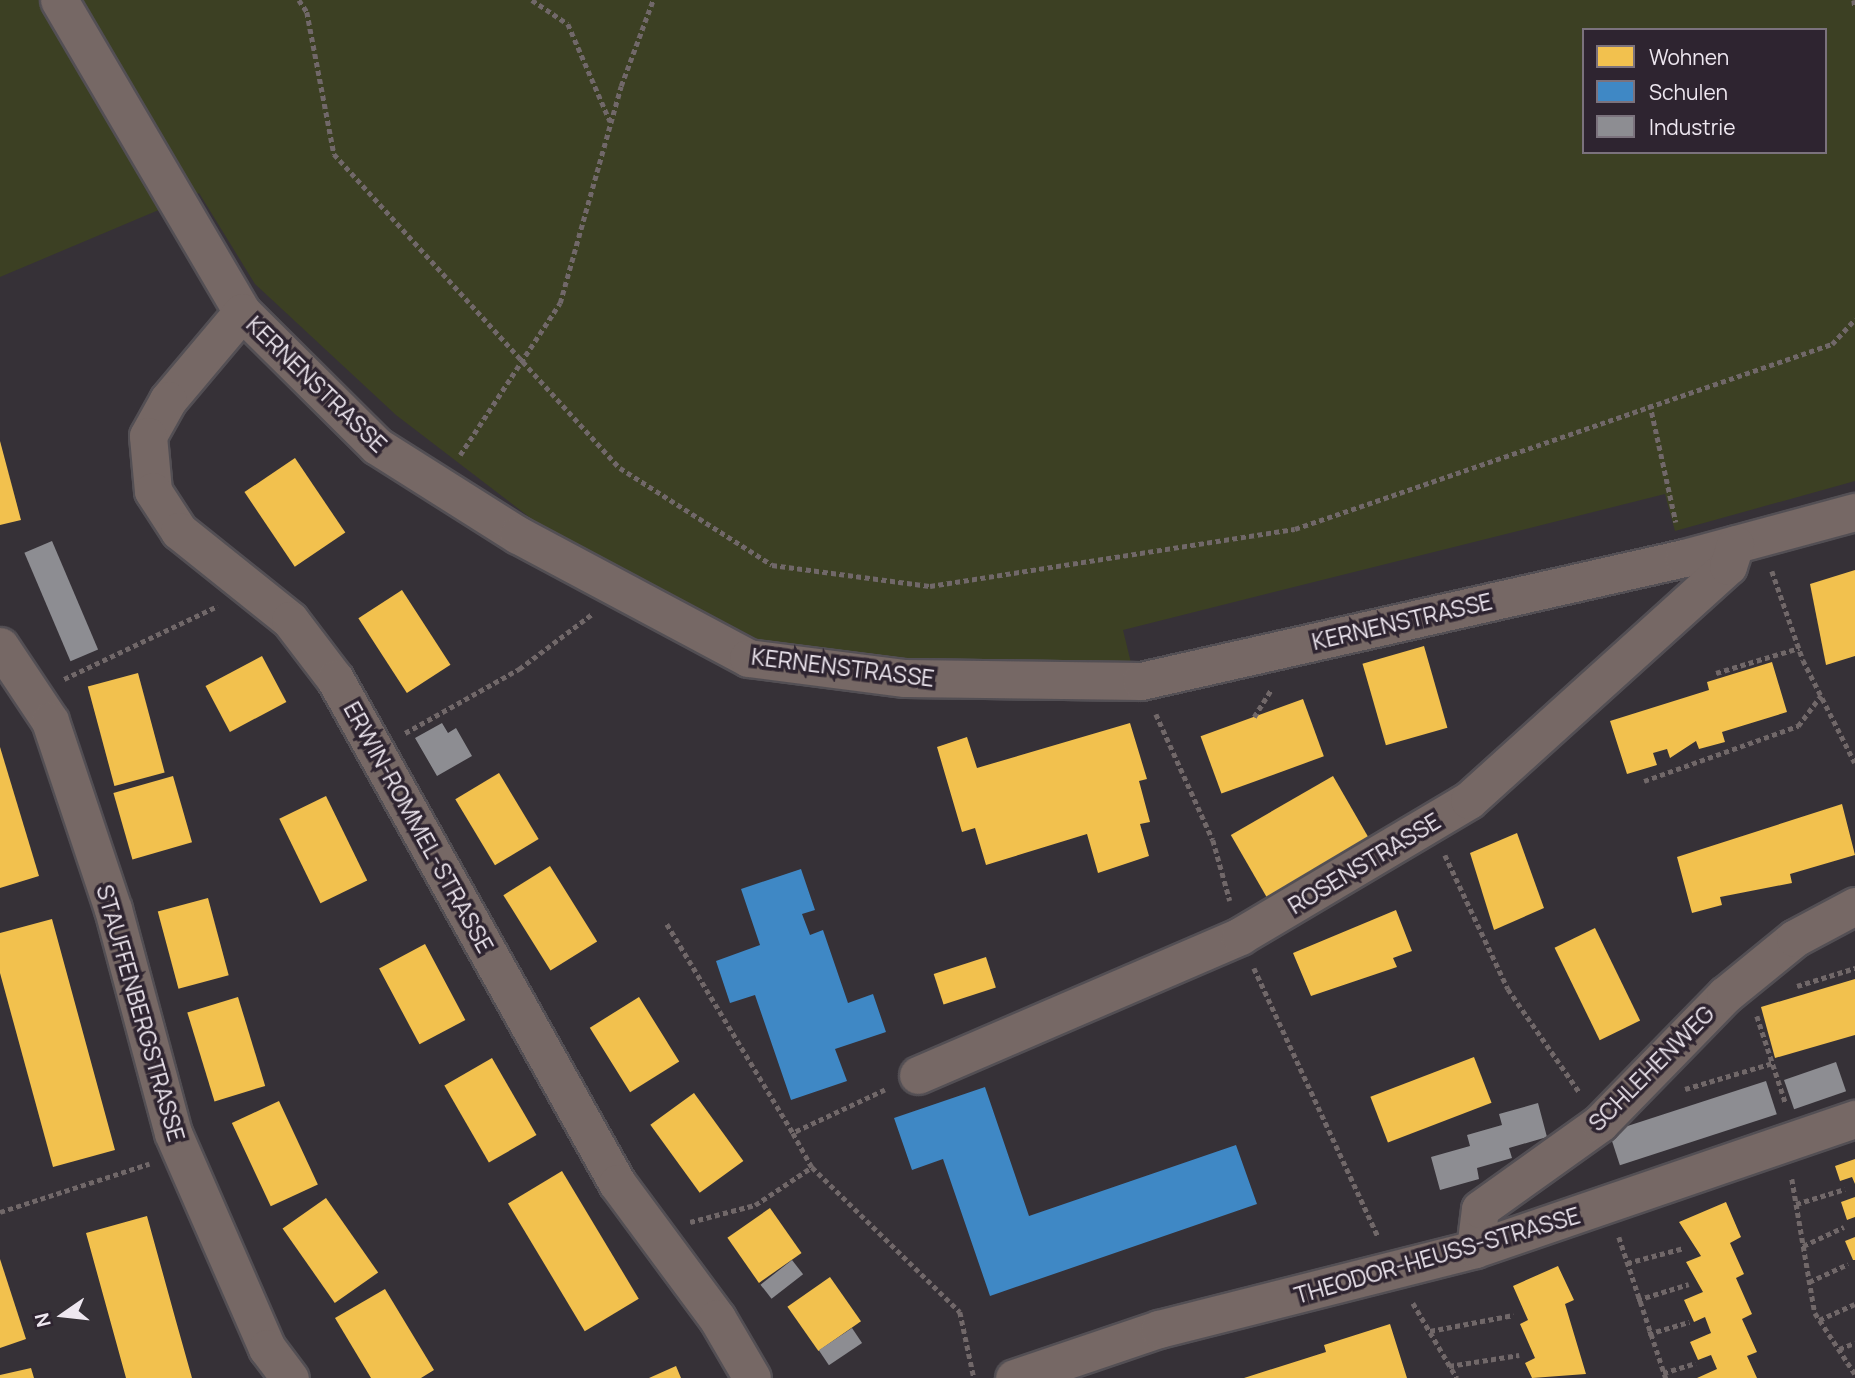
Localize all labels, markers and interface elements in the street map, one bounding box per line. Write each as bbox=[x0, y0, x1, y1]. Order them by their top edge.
legend bbox=[1582, 28, 1827, 154]
text: Wohnen bbox=[1649, 43, 1729, 71]
text: Schulen bbox=[1649, 78, 1728, 106]
text: Industrie bbox=[1649, 113, 1735, 141]
street label: KERNENSTRASSE bbox=[241, 310, 393, 458]
street label: KERNENSTRASSE bbox=[1309, 587, 1495, 655]
street label: KERNENSTRASSE bbox=[750, 642, 936, 692]
street label: ERWIN-ROMMEL-STRASSE bbox=[338, 697, 500, 957]
street label: ROSENSTRASSE bbox=[1283, 807, 1445, 919]
street label: STAUFFENBERGSTRASSE bbox=[91, 881, 191, 1145]
street label: SCHLEHENWEG bbox=[1583, 1000, 1719, 1136]
street label: THEODOR-HEUSS-STRASSE bbox=[1291, 1201, 1583, 1309]
north arrow bbox=[28, 1280, 98, 1350]
text: N bbox=[28, 1310, 57, 1330]

